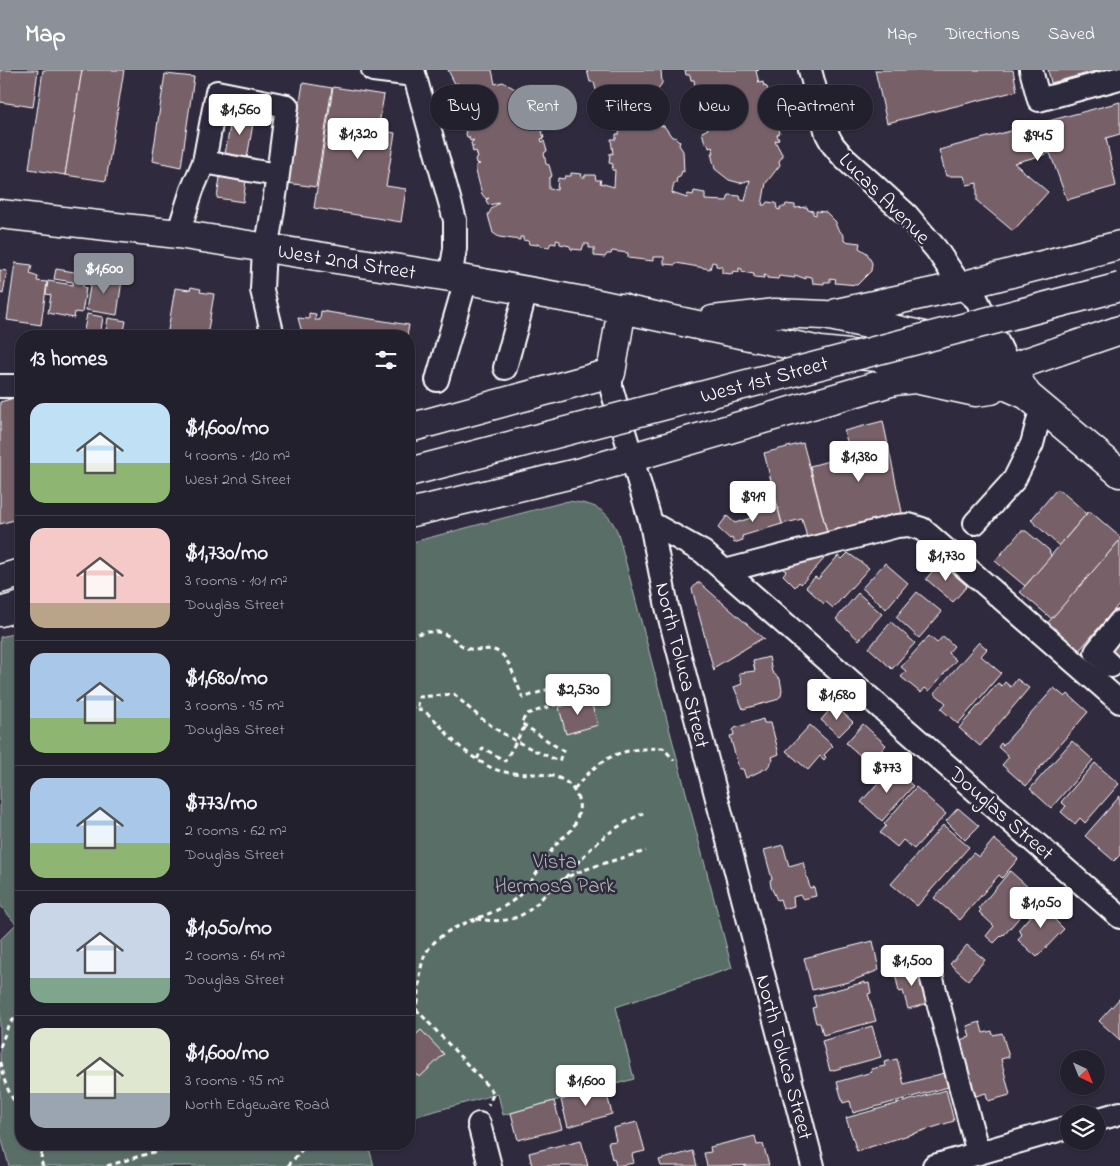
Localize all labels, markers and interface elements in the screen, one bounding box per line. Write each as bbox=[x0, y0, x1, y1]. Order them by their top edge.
text: Map bbox=[25, 18, 66, 53]
text: Map bbox=[887, 22, 917, 48]
text: Directions bbox=[945, 22, 1020, 48]
text: Saved bbox=[1048, 22, 1095, 48]
chip: Buy bbox=[430, 85, 498, 130]
chip: Rent bbox=[508, 85, 577, 130]
chip: Filters bbox=[587, 85, 670, 130]
chip: New bbox=[680, 85, 748, 130]
chip: Apartment bbox=[758, 85, 873, 130]
pin: $1,560 bbox=[199, 93, 281, 136]
text: $1,560 bbox=[220, 98, 260, 122]
pin: $1,320 bbox=[317, 118, 399, 160]
pin: $945 bbox=[1008, 119, 1068, 162]
text: $1,320 bbox=[339, 122, 378, 146]
text: $945 bbox=[1023, 124, 1053, 148]
street label: Lucas Avenue bbox=[831, 147, 937, 253]
street label: West 2nd Street bbox=[275, 237, 418, 289]
pin: $1,600 bbox=[63, 252, 145, 295]
text: $1,600 bbox=[85, 257, 123, 281]
text: 13 homes bbox=[30, 345, 108, 375]
icon: filters bbox=[372, 346, 400, 374]
street label: West 1st Street bbox=[697, 349, 832, 412]
text: $1,600/mo bbox=[185, 414, 269, 444]
icon: home bbox=[70, 423, 130, 483]
pin: $1,380 bbox=[818, 440, 900, 483]
text: 4 rooms · 120 m² bbox=[185, 444, 290, 468]
text: $1,380 bbox=[840, 445, 878, 469]
text: West 2nd Street bbox=[185, 468, 291, 492]
pin: $919 bbox=[723, 480, 783, 523]
text: $919 bbox=[741, 485, 765, 509]
text: $1,730/mo bbox=[185, 539, 268, 569]
pin: $1,730 bbox=[905, 540, 987, 582]
text: $1,730 bbox=[927, 544, 965, 568]
icon: home bbox=[70, 548, 130, 608]
text: 3 rooms · 101 m² bbox=[185, 569, 287, 593]
street label: North Toluca Street bbox=[646, 580, 716, 751]
text: Douglas Street bbox=[185, 593, 285, 617]
text: $1,680/mo bbox=[185, 664, 268, 694]
icon: home bbox=[70, 673, 130, 733]
pin: $2,530 bbox=[537, 674, 619, 716]
text: $2,530 bbox=[556, 678, 600, 702]
pin: $1,680 bbox=[796, 678, 878, 721]
text: $1,680 bbox=[818, 683, 856, 707]
text: 3 rooms · 95 m² bbox=[185, 694, 284, 718]
text: Douglas Street bbox=[185, 718, 285, 742]
pin: $773 bbox=[857, 752, 917, 794]
text: $773 bbox=[872, 756, 902, 780]
street label: Douglas Street bbox=[939, 760, 1060, 870]
text: $773/mo bbox=[185, 789, 257, 819]
icon: home bbox=[70, 798, 130, 858]
text: 2 rooms · 62 m² bbox=[185, 819, 287, 843]
text: Douglas Street bbox=[185, 843, 285, 867]
park label: Vista Hermosa Park bbox=[495, 848, 616, 902]
pin: $1,050 bbox=[1000, 886, 1082, 929]
text: $1,050 bbox=[1021, 891, 1061, 915]
text: $1,050/mo bbox=[185, 914, 272, 944]
icon: home bbox=[70, 923, 130, 983]
text: 2 rooms · 64 m² bbox=[185, 944, 285, 968]
pin: $1,500 bbox=[871, 944, 953, 987]
text: $1,500 bbox=[892, 949, 932, 973]
text: Douglas Street bbox=[185, 968, 285, 992]
street label: North Toluca Street bbox=[747, 972, 820, 1143]
text: $1,600/mo bbox=[185, 1039, 269, 1069]
icon: home bbox=[70, 1048, 130, 1108]
north arrow bbox=[1060, 1050, 1105, 1095]
map controls bbox=[1060, 1050, 1105, 1150]
pin: $1,600 bbox=[545, 1064, 627, 1107]
text: 3 rooms · 95 m² bbox=[185, 1069, 284, 1093]
text: $1,600 bbox=[567, 1069, 605, 1093]
text: North Edgeware Road bbox=[185, 1093, 329, 1117]
button: layers bbox=[1060, 1105, 1105, 1150]

